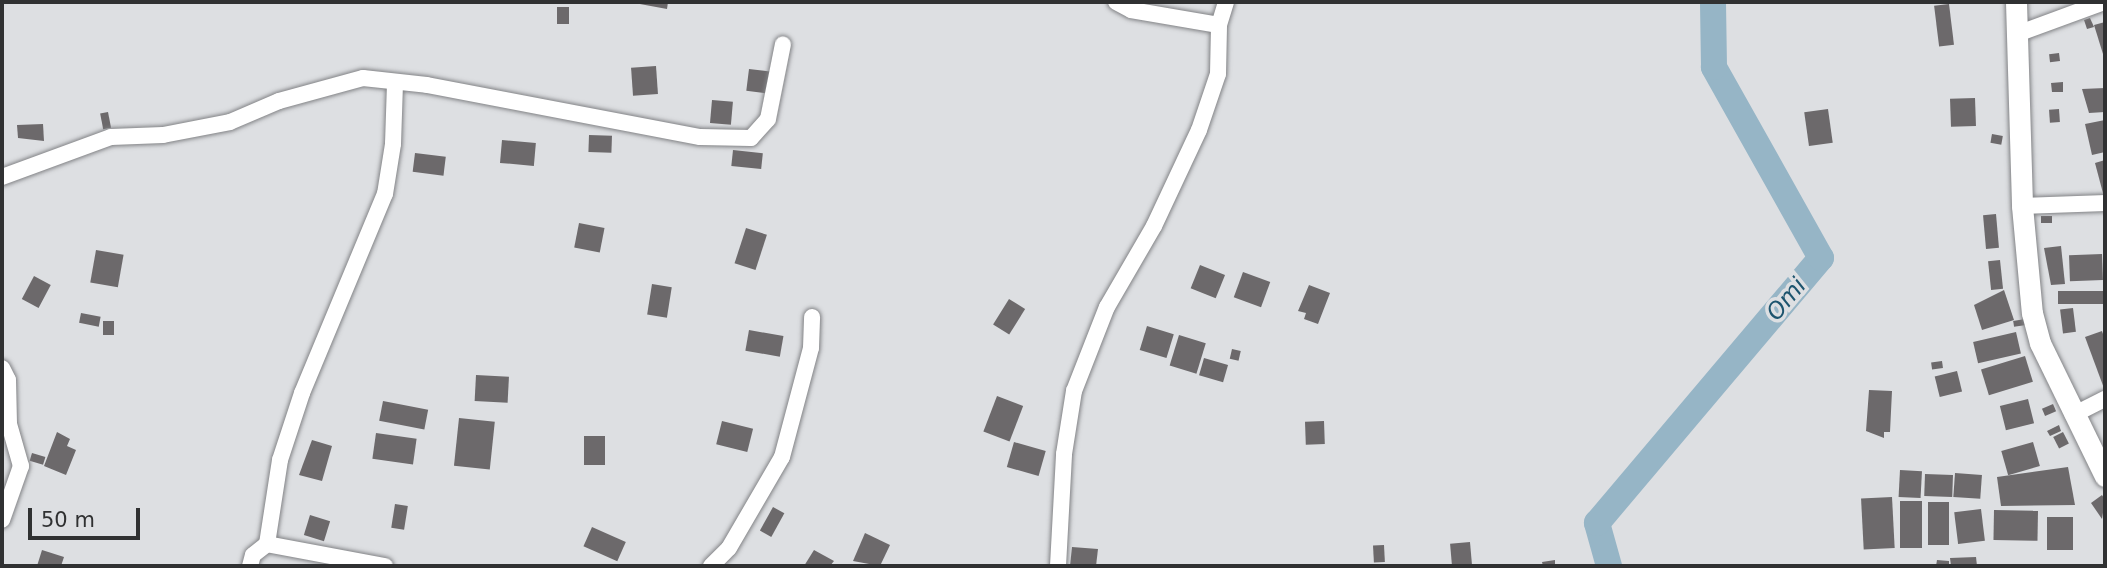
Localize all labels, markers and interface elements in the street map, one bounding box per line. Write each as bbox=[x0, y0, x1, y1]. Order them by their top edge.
water label: Omi bbox=[1760, 272, 1812, 326]
scale bar bbox=[32, 494, 144, 538]
text: 50 m bbox=[41, 508, 95, 532]

